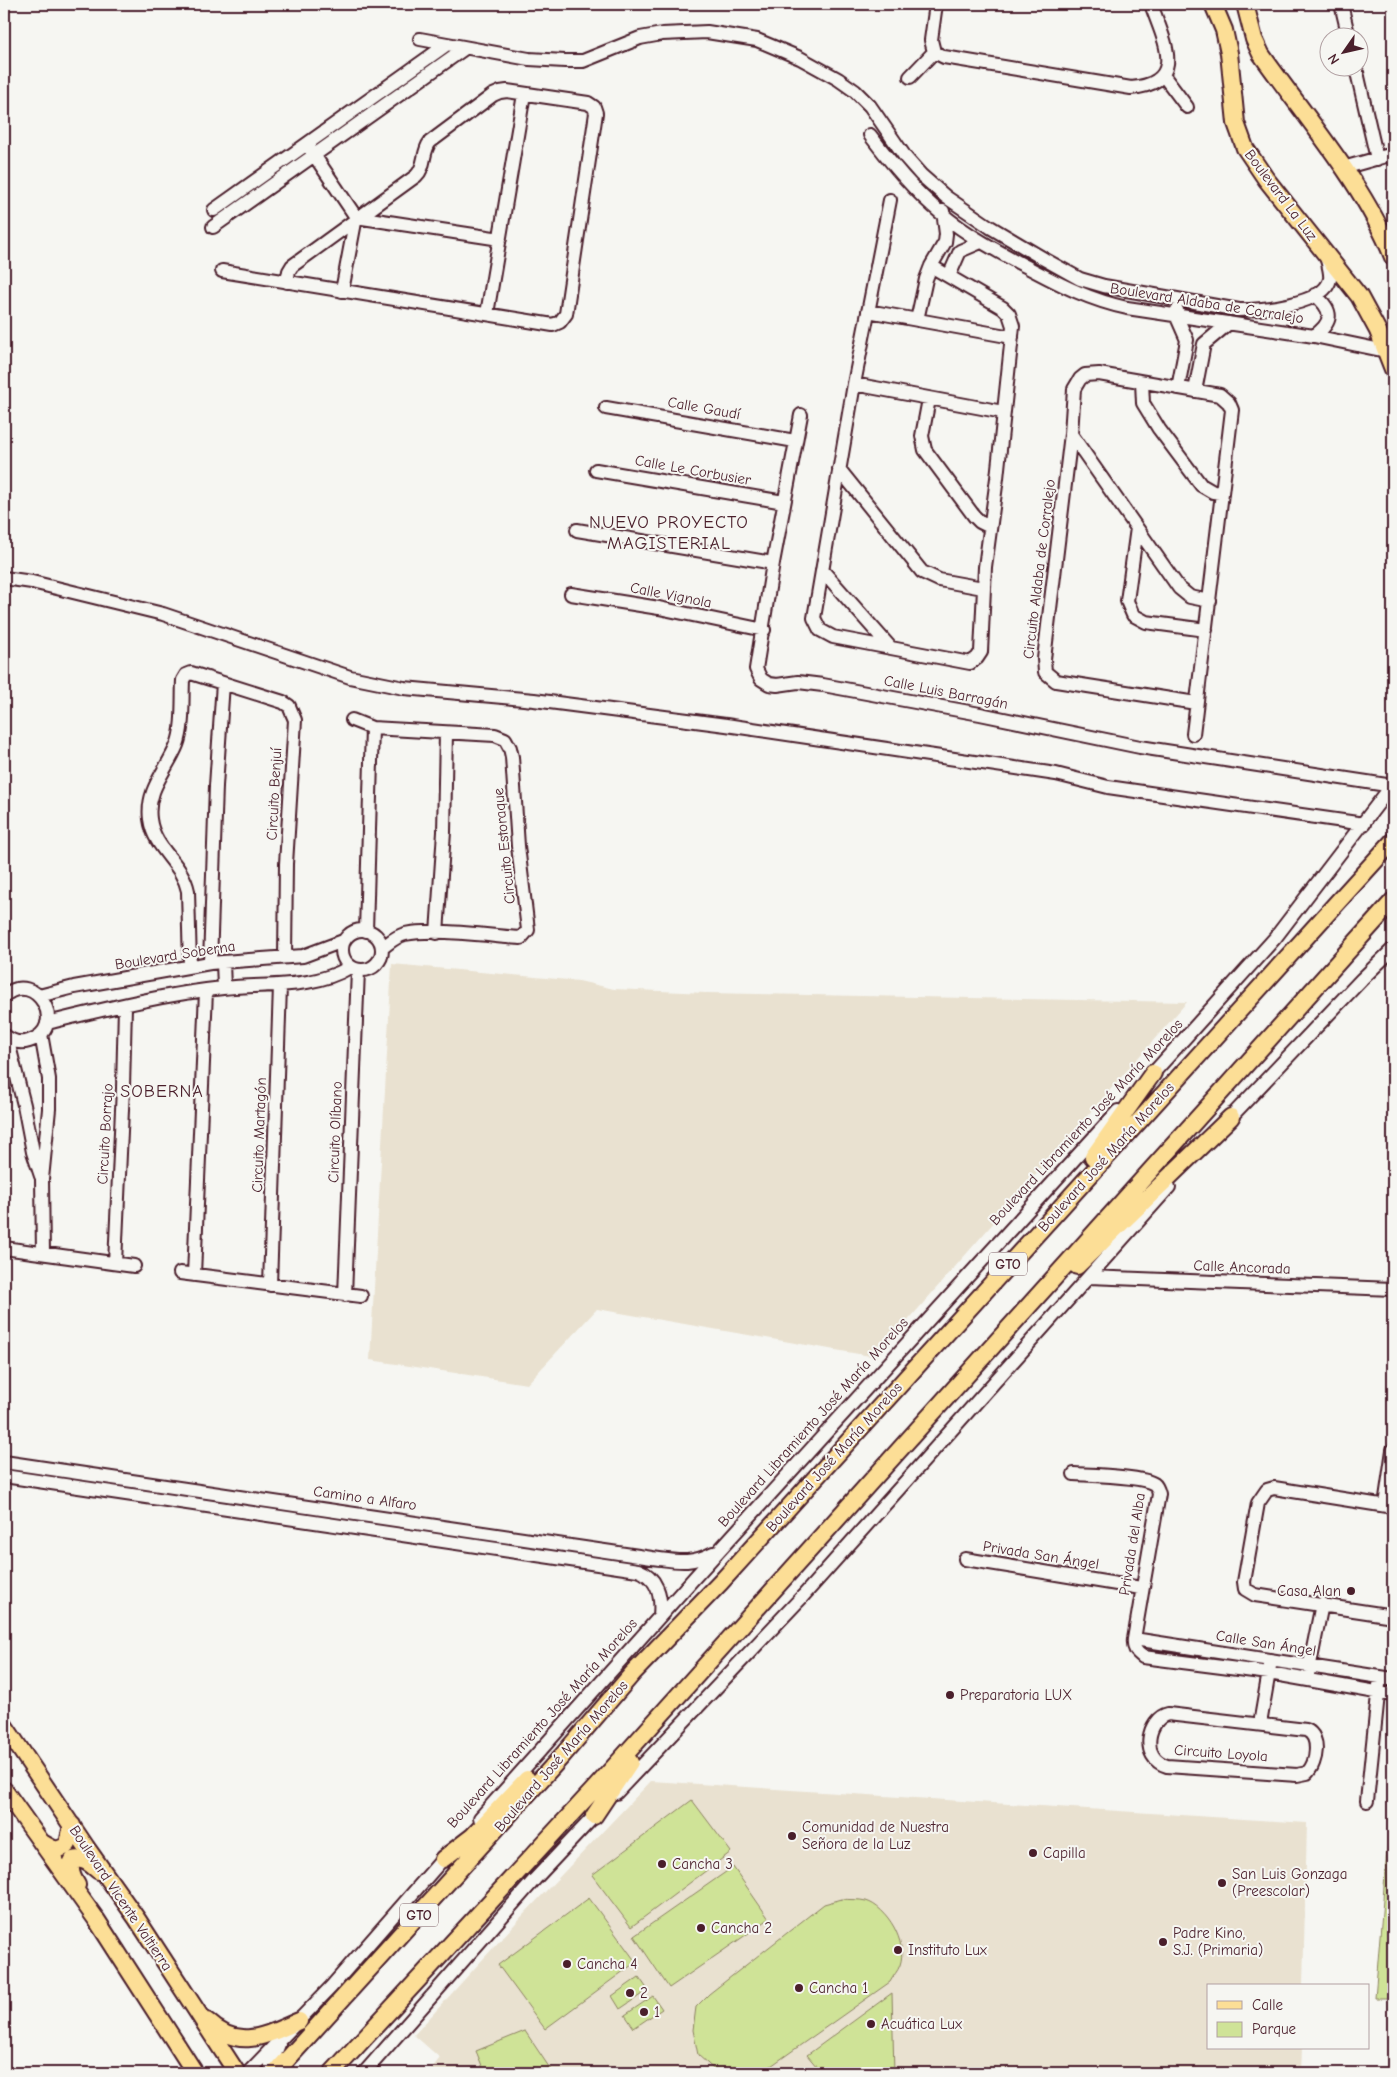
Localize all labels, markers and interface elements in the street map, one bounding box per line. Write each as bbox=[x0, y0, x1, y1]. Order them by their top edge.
north arrow bbox=[1320, 28, 1370, 78]
text: N bbox=[1324, 50, 1343, 68]
street label: Boulevard La Luz bbox=[1241, 146, 1321, 244]
street label: Boulevard Aldaba de Corralejo bbox=[1109, 279, 1305, 327]
street label: Calle Gaudí bbox=[666, 393, 742, 423]
street label: Calle Le Corbusier bbox=[633, 451, 753, 489]
street label: Circuito Aldaba de Corralejo bbox=[1019, 478, 1059, 660]
district label: NUEVO PROYECTO MAGISTERIAL bbox=[589, 512, 749, 554]
street label: Calle Vignola bbox=[629, 578, 713, 612]
street label: Calle Luis Barragán bbox=[882, 671, 1010, 713]
street label: Circuito Benjuí bbox=[263, 747, 285, 841]
street label: Circuito Estoraque bbox=[489, 787, 519, 905]
street label: Boulevard Soberna bbox=[114, 937, 236, 973]
street label: Boulevard Libramiento José María Morelos bbox=[985, 1015, 1187, 1229]
street label: Circuito Martagón bbox=[248, 1077, 270, 1193]
street label: Boulevard José María Morelos bbox=[1034, 1079, 1178, 1235]
district label: SOBERNA bbox=[120, 1081, 204, 1102]
street label: Circuito Olíbano bbox=[324, 1081, 346, 1183]
street label: Circuito Borrajo bbox=[93, 1083, 117, 1185]
road number: GTO bbox=[989, 1252, 1027, 1276]
street label: Calle Ancorada bbox=[1193, 1256, 1291, 1278]
street label: Boulevard Libramiento José María Morelos bbox=[714, 1314, 912, 1530]
street label: Boulevard José María Morelos bbox=[762, 1379, 906, 1535]
street label: Camino a Alfaro bbox=[312, 1482, 418, 1514]
street label: Privada del Alba bbox=[1115, 1491, 1149, 1597]
street label: Privada San Ángel bbox=[982, 1536, 1100, 1573]
place label: Casa Alan bbox=[1277, 1582, 1341, 1600]
marker: Casa Alan bbox=[1345, 1585, 1357, 1597]
street label: Boulevard Libramiento José María Morelos bbox=[443, 1615, 641, 1831]
street label: Calle San Ángel bbox=[1215, 1625, 1318, 1660]
street label: Boulevard José María Morelos bbox=[490, 1677, 632, 1835]
place label: Preparatoria LUX bbox=[960, 1686, 1072, 1704]
marker: Preparatoria LUX bbox=[944, 1689, 956, 1701]
street label: Circuito Loyola bbox=[1174, 1741, 1268, 1765]
place label: Comunidad de Nuestra Señora de la Luz bbox=[802, 1818, 949, 1853]
street label: Boulevard Vicente Valtierra bbox=[66, 1822, 176, 1974]
marker: Comunidad de Nuestra Señora de la Luz bbox=[786, 1830, 798, 1842]
place label: Capilla bbox=[1043, 1844, 1086, 1862]
marker: Capilla bbox=[1027, 1847, 1039, 1859]
place label: Cancha 3 bbox=[672, 1855, 733, 1873]
marker: Cancha 3 bbox=[656, 1858, 668, 1870]
place label: San Luis Gonzaga (Preescolar) bbox=[1232, 1865, 1348, 1900]
marker: San Luis Gonzaga (Preescolar) bbox=[1216, 1877, 1228, 1889]
road number: GTO bbox=[400, 1904, 438, 1926]
place label: Cancha 2 bbox=[711, 1919, 772, 1937]
marker: Cancha 2 bbox=[695, 1922, 707, 1934]
place label: Padre Kino, S.J. (Primaria) bbox=[1173, 1924, 1263, 1959]
marker: Padre Kino, S.J. (Primaria) bbox=[1157, 1936, 1169, 1948]
place label: Instituto Lux bbox=[908, 1941, 988, 1959]
marker: Instituto Lux bbox=[892, 1944, 904, 1956]
place label: Cancha 4 bbox=[577, 1955, 638, 1973]
marker: Cancha 4 bbox=[561, 1958, 573, 1970]
place label: Cancha 1 bbox=[809, 1979, 868, 1997]
marker: Cancha 1 bbox=[793, 1982, 805, 1994]
place label: 2 bbox=[640, 1984, 648, 2002]
legend bbox=[1207, 1984, 1370, 2050]
marker: 2 bbox=[624, 1987, 636, 1999]
text: Calle bbox=[1252, 1996, 1284, 2014]
place label: 1 bbox=[654, 2003, 660, 2021]
marker: 1 bbox=[638, 2006, 650, 2018]
place label: Acuática Lux bbox=[881, 2015, 963, 2033]
marker: Acuática Lux bbox=[865, 2018, 877, 2030]
text: Parque bbox=[1252, 2020, 1297, 2038]

